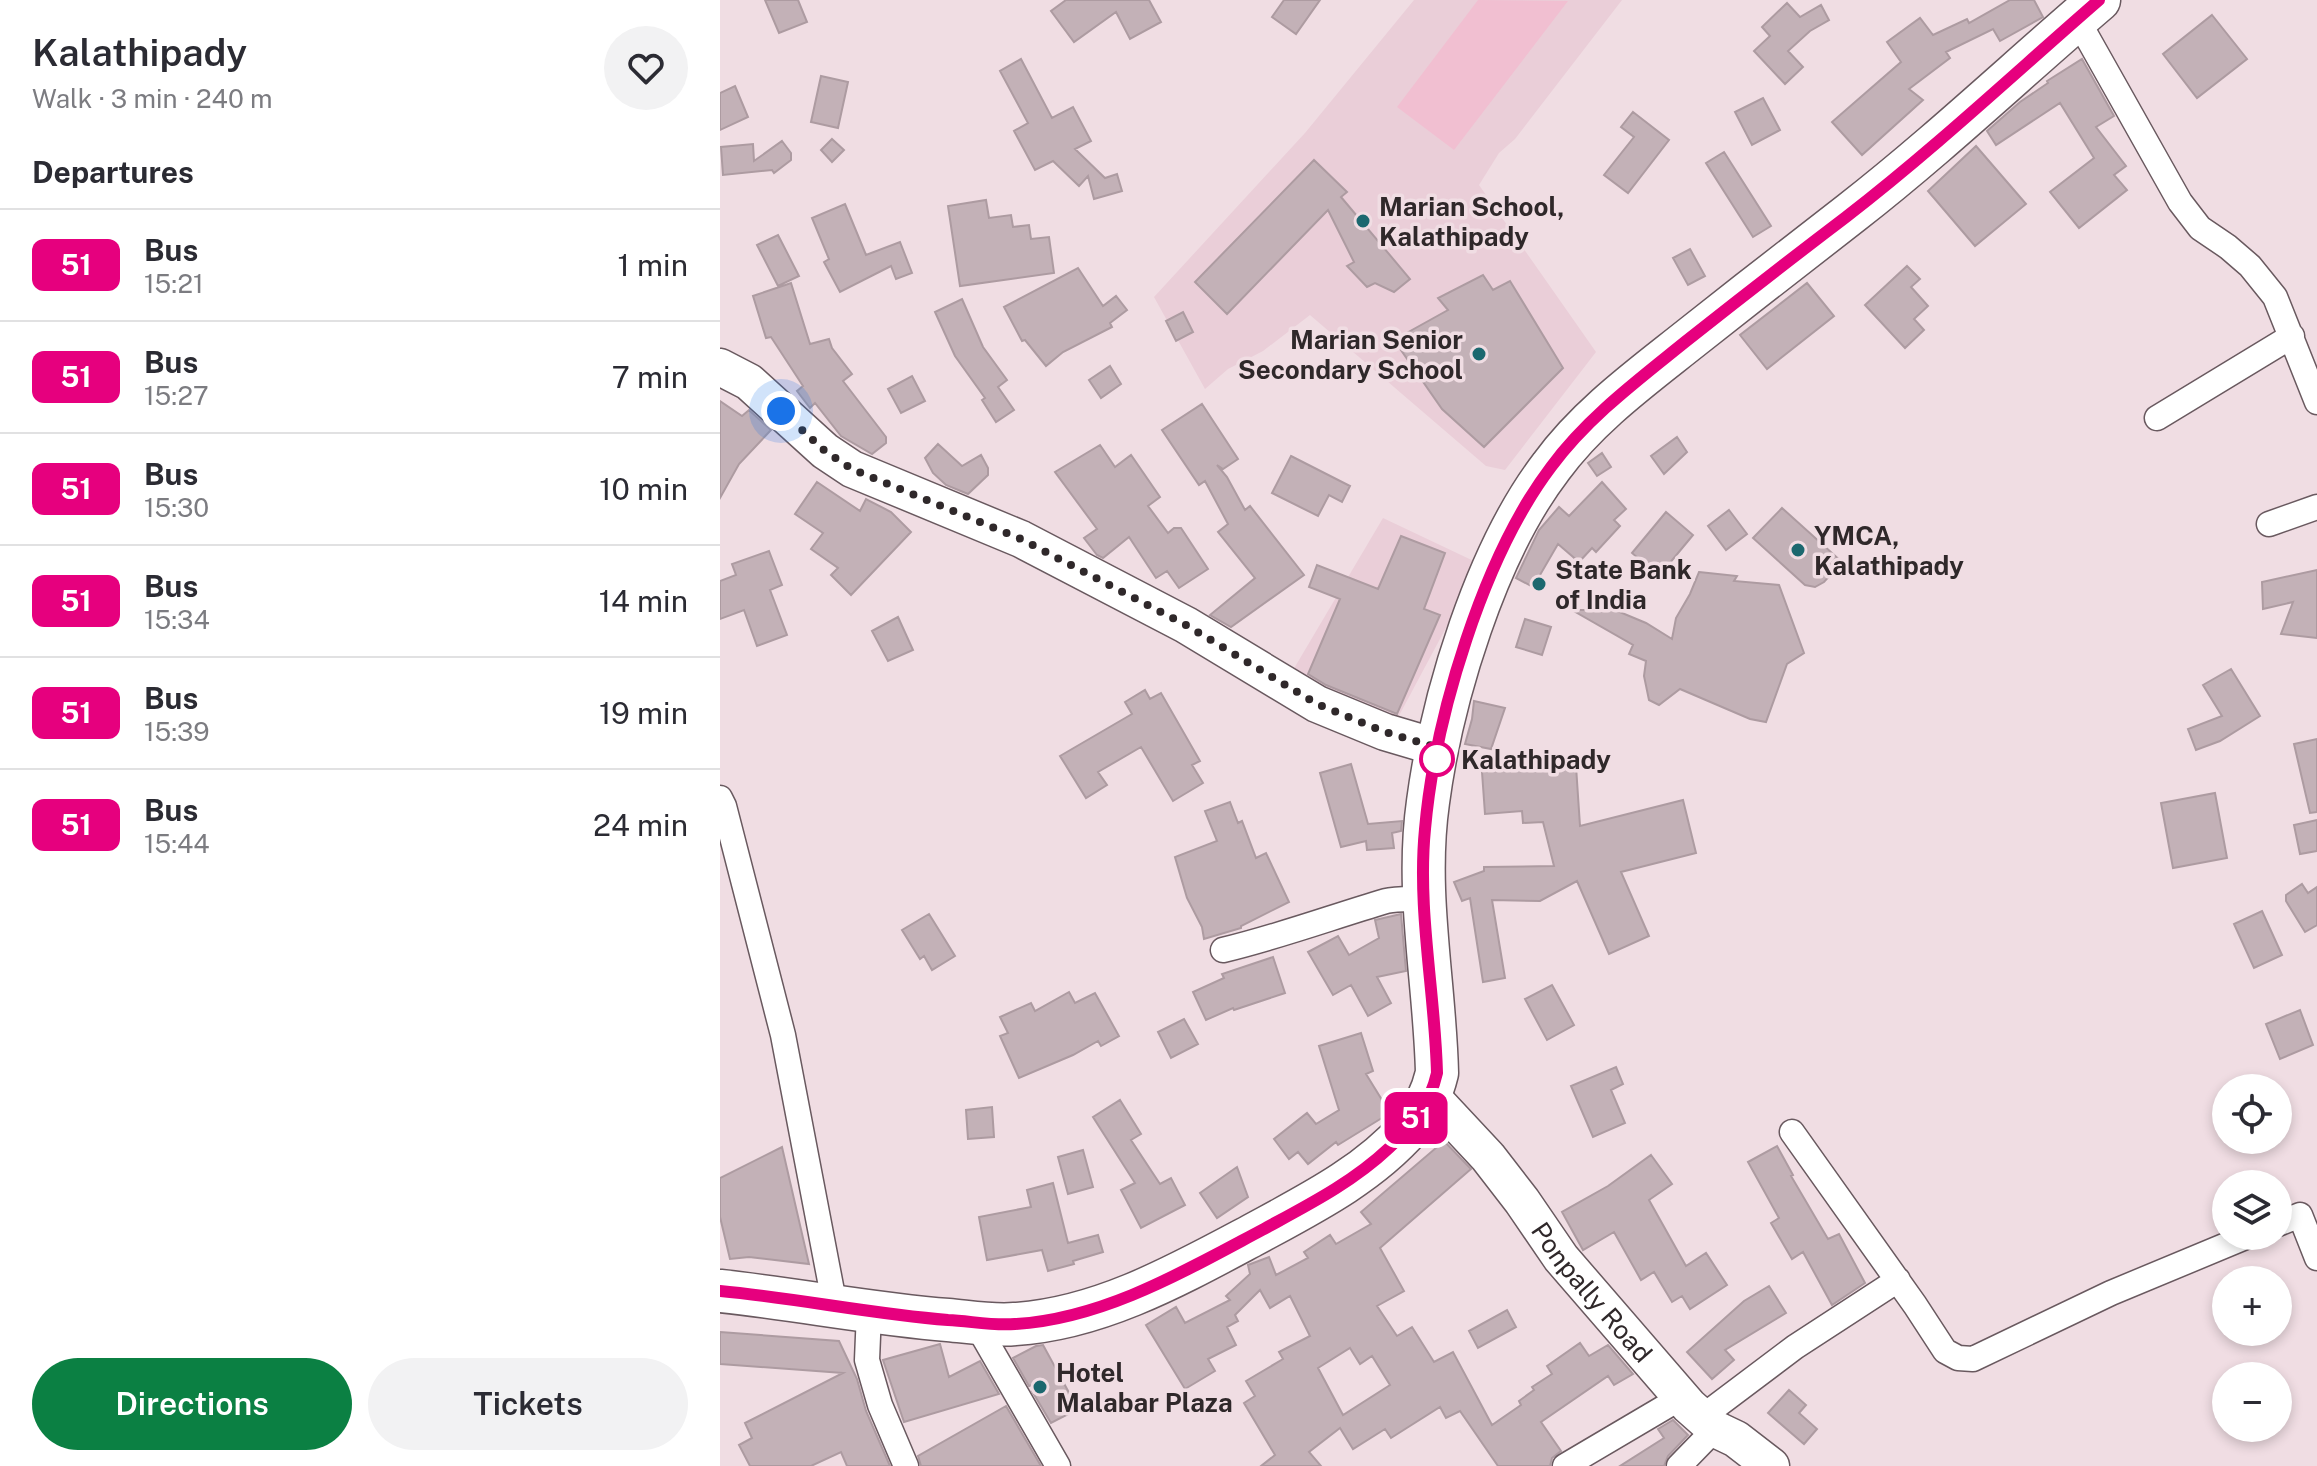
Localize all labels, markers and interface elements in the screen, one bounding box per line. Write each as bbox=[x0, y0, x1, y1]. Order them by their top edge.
button: heart bbox=[604, 26, 688, 110]
text: Kalathipady bbox=[32, 30, 247, 75]
text: Walk · 3 min · 240 m bbox=[32, 83, 273, 114]
text: Departures bbox=[32, 154, 194, 190]
place label: Marian School, Kalathipady bbox=[1379, 191, 1565, 252]
marker: Marian School, Kalathipady bbox=[1354, 212, 1372, 230]
text: Bus bbox=[144, 232, 198, 268]
text: 1 min bbox=[618, 247, 688, 283]
text: 51 bbox=[61, 248, 91, 281]
text: 15:21 bbox=[144, 268, 204, 299]
place label: Marian Senior Secondary School bbox=[1238, 324, 1463, 385]
text: Bus bbox=[144, 344, 198, 380]
marker: Marian Senior Secondary School bbox=[1470, 345, 1488, 363]
text: 7 min bbox=[612, 359, 688, 395]
text: 51 bbox=[61, 360, 91, 393]
text: 15:27 bbox=[144, 380, 209, 411]
your location bbox=[761, 391, 801, 431]
text: Bus bbox=[144, 456, 198, 492]
text: 10 min bbox=[599, 471, 688, 507]
text: 51 bbox=[61, 472, 91, 505]
text: 15:30 bbox=[144, 492, 209, 523]
place label: YMCA, Kalathipady bbox=[1814, 520, 1964, 581]
marker: YMCA, Kalathipady bbox=[1789, 541, 1807, 559]
place label: State Bank of India bbox=[1555, 554, 1692, 615]
text: Bus bbox=[144, 568, 198, 604]
marker: State Bank of India bbox=[1530, 575, 1548, 593]
text: 14 min bbox=[599, 583, 688, 619]
text: 51 bbox=[61, 584, 91, 617]
text: 15:34 bbox=[144, 604, 210, 635]
text: Bus bbox=[144, 680, 198, 716]
text: 19 min bbox=[599, 695, 688, 731]
text: 51 bbox=[61, 696, 91, 729]
text: 15:39 bbox=[144, 716, 210, 747]
marker: Kalathipady bbox=[1420, 742, 1454, 776]
place label: Kalathipady bbox=[1461, 744, 1611, 775]
text: Bus bbox=[144, 792, 198, 828]
text: 24 min bbox=[593, 807, 688, 843]
text: 51 bbox=[61, 808, 91, 841]
text: 15:44 bbox=[144, 828, 210, 859]
map controls bbox=[2212, 1074, 2292, 1442]
button: locate bbox=[2212, 1074, 2292, 1154]
line badge: 51 bbox=[1380, 1092, 1452, 1144]
text: 51 bbox=[1401, 1101, 1431, 1134]
button: layers bbox=[2212, 1170, 2292, 1250]
street label: Ponpally Road bbox=[1525, 1216, 1659, 1368]
button: + bbox=[2212, 1266, 2292, 1346]
place label: Hotel Malabar Plaza bbox=[1056, 1357, 1233, 1418]
button: Directions bbox=[32, 1358, 352, 1450]
button: Tickets bbox=[368, 1358, 688, 1450]
button: − bbox=[2212, 1362, 2292, 1442]
marker: Hotel Malabar Plaza bbox=[1031, 1378, 1049, 1396]

